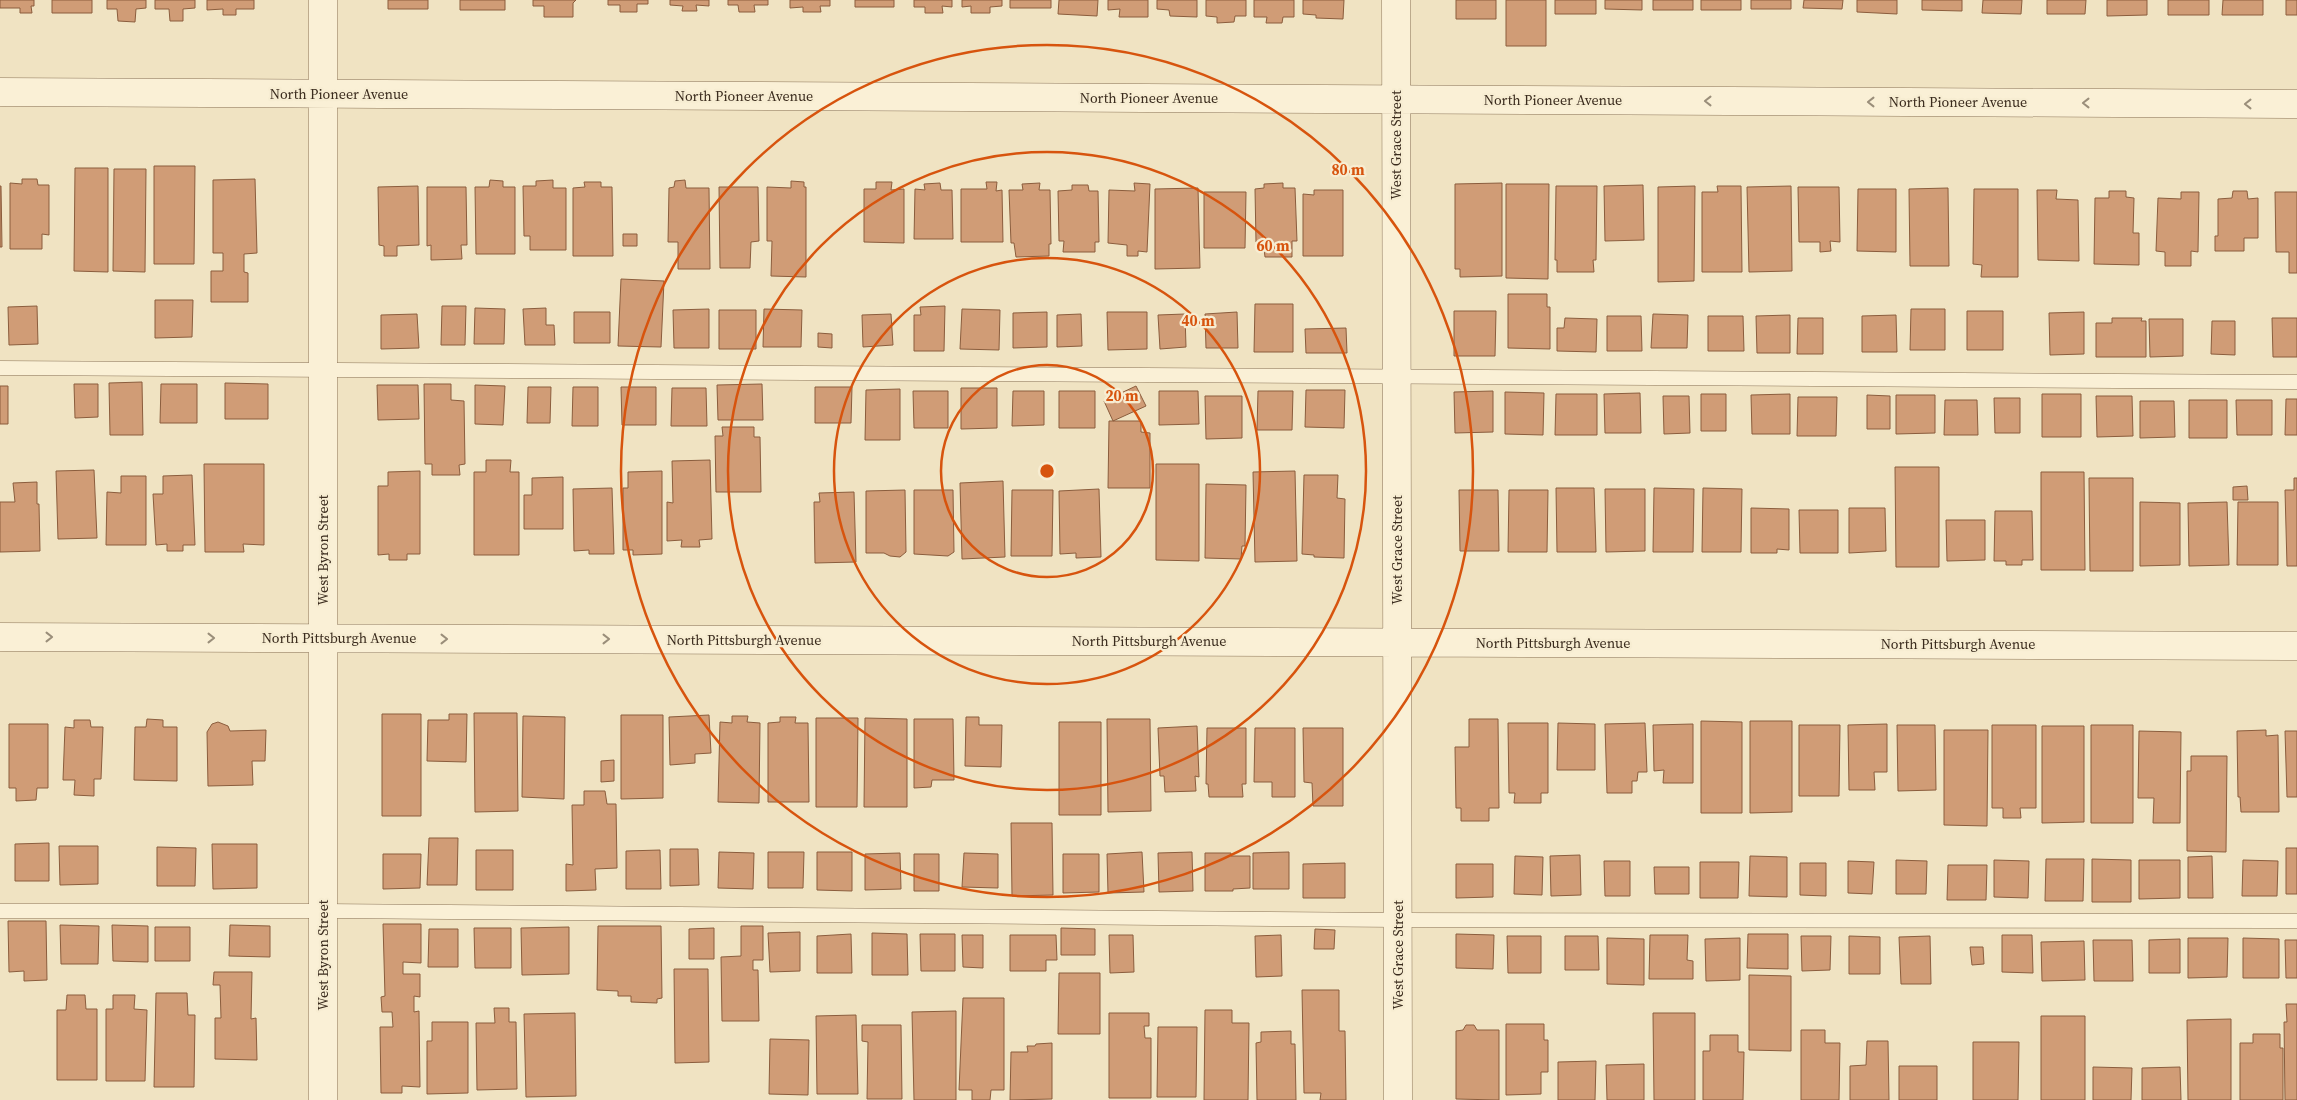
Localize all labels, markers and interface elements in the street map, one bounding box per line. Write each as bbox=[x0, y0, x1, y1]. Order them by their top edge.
street label: North Pioneer Avenue bbox=[270, 84, 408, 104]
street label: North Pioneer Avenue bbox=[675, 86, 813, 106]
street label: North Pioneer Avenue bbox=[1080, 88, 1218, 108]
street label: West Grace Street bbox=[1386, 90, 1406, 200]
street label: North Pioneer Avenue bbox=[1484, 90, 1622, 110]
street label: North Pioneer Avenue bbox=[1889, 92, 2027, 112]
one-way arrow bbox=[1704, 96, 1712, 106]
one-way arrow bbox=[1867, 97, 1874, 107]
one-way arrow bbox=[2082, 98, 2090, 108]
one-way arrow bbox=[2244, 99, 2252, 109]
text: 80 m bbox=[1331, 159, 1365, 180]
text: 60 m bbox=[1256, 235, 1290, 256]
text: 40 m bbox=[1181, 310, 1215, 331]
text: 20 m bbox=[1105, 385, 1139, 406]
centre of rings bbox=[1038, 462, 1056, 480]
street label: West Byron Street bbox=[313, 494, 333, 605]
street label: West Grace Street bbox=[1387, 495, 1407, 605]
street label: North Pittsburgh Avenue bbox=[262, 628, 416, 648]
street label: North Pittsburgh Avenue bbox=[667, 630, 821, 650]
street label: North Pittsburgh Avenue bbox=[1072, 631, 1226, 651]
one-way arrow bbox=[45, 632, 53, 642]
one-way arrow bbox=[208, 633, 215, 643]
street label: North Pittsburgh Avenue bbox=[1476, 633, 1630, 653]
one-way arrow bbox=[440, 634, 448, 644]
one-way arrow bbox=[602, 634, 610, 644]
street label: North Pittsburgh Avenue bbox=[1881, 634, 2035, 654]
street label: West Byron Street bbox=[313, 899, 333, 1010]
street label: West Grace Street bbox=[1388, 900, 1408, 1010]

